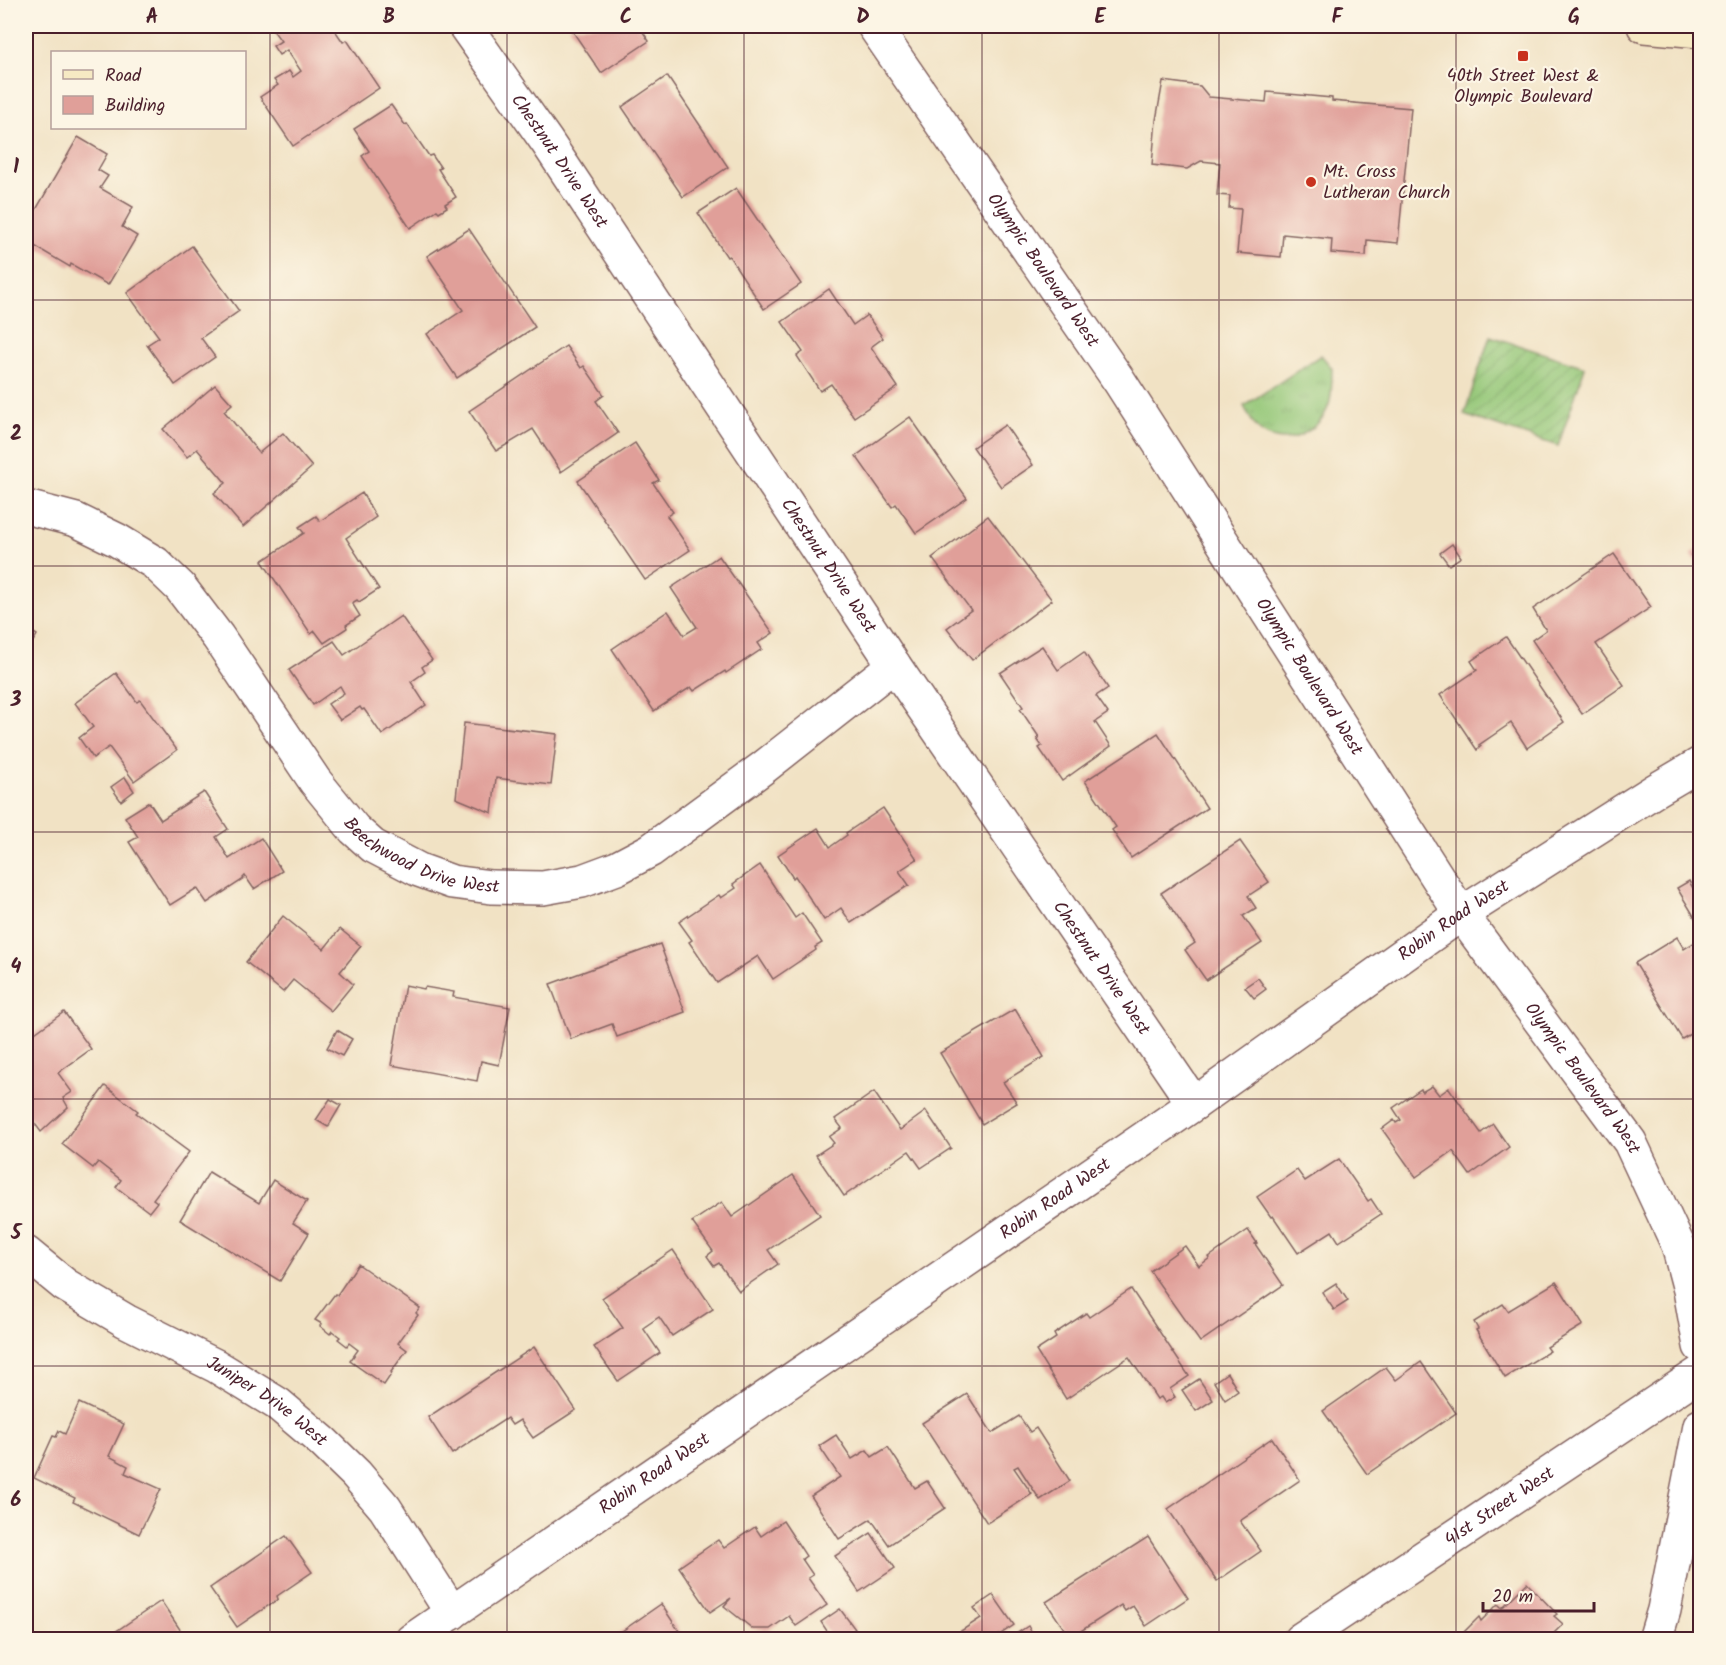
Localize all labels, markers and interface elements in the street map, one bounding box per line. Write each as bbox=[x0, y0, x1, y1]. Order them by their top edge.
text: A bbox=[146, 2, 158, 34]
text: B bbox=[383, 2, 395, 34]
text: C bbox=[620, 2, 632, 34]
text: D bbox=[856, 2, 870, 34]
text: E bbox=[1094, 2, 1106, 34]
text: F bbox=[1332, 2, 1344, 34]
text: G bbox=[1568, 2, 1580, 34]
marker: 40th Street West & Olympic Boulevard bbox=[1516, 49, 1530, 63]
legend bbox=[51, 51, 246, 129]
text: Road bbox=[105, 62, 142, 91]
place label: 40th Street West & Olympic Boulevard bbox=[1447, 62, 1599, 112]
street label: Chestnut Drive West bbox=[503, 88, 616, 236]
text: Building bbox=[105, 92, 165, 121]
text: 1 bbox=[13, 152, 19, 184]
place label: Mt. Cross Lutheran Church bbox=[1323, 158, 1450, 208]
marker: Mt. Cross Lutheran Church bbox=[1304, 175, 1318, 189]
street label: Olympic Boulevard West bbox=[979, 187, 1107, 354]
text: 2 bbox=[10, 419, 22, 451]
street label: Chestnut Drive West bbox=[773, 493, 885, 641]
street label: Olympic Boulevard West bbox=[1248, 592, 1371, 762]
text: 3 bbox=[10, 685, 22, 717]
street label: Beechwood Drive West bbox=[336, 811, 501, 902]
street label: Robin Road West bbox=[1392, 872, 1516, 969]
street label: Chestnut Drive West bbox=[1045, 895, 1158, 1042]
text: 4 bbox=[11, 952, 22, 984]
street label: Olympic Boulevard West bbox=[1517, 996, 1649, 1160]
street label: Robin Road West bbox=[994, 1150, 1118, 1248]
text: 5 bbox=[10, 1218, 23, 1250]
street label: Juniper Drive West bbox=[201, 1349, 334, 1455]
street label: Robin Road West bbox=[593, 1425, 717, 1522]
street label: 41st Street West bbox=[1439, 1459, 1561, 1554]
text: 6 bbox=[11, 1485, 22, 1517]
scale bar bbox=[1483, 1575, 1594, 1613]
text: 20 m bbox=[1492, 1583, 1533, 1612]

